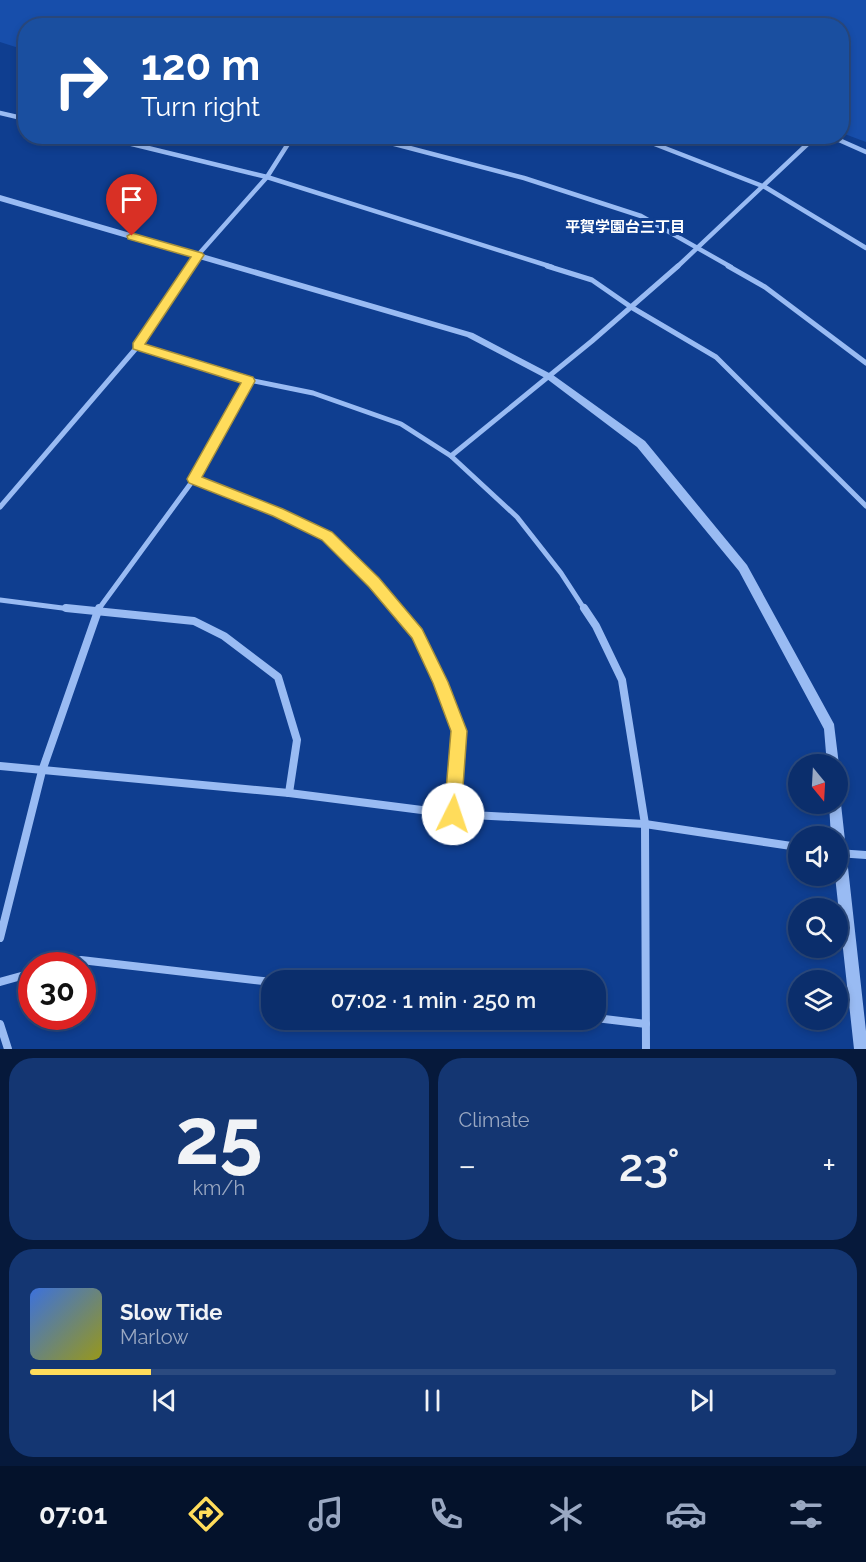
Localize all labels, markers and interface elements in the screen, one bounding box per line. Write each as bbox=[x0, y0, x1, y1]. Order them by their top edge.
text: 120 m bbox=[141, 41, 260, 90]
icon: right bbox=[42, 42, 120, 120]
text: Turn right bbox=[141, 91, 260, 122]
pin bbox=[106, 174, 157, 236]
icon: arrive bbox=[115, 183, 148, 216]
district label: 平賀学園台三丁目 bbox=[565, 218, 685, 236]
north arrow bbox=[788, 754, 848, 814]
map controls bbox=[788, 754, 848, 1030]
position arrow bbox=[421, 782, 485, 846]
button: sound bbox=[788, 826, 848, 886]
button: search bbox=[788, 898, 848, 958]
speed limit sign: 30 bbox=[18, 952, 96, 1030]
button: layers bbox=[788, 970, 848, 1030]
text: 07:02 · 1 min · 250 m bbox=[331, 987, 536, 1013]
text: 25 bbox=[175, 1091, 262, 1182]
text: Climate bbox=[459, 1108, 530, 1132]
text: 23° bbox=[619, 1139, 680, 1192]
text: − bbox=[459, 1146, 476, 1185]
text: + bbox=[822, 1146, 836, 1185]
text: km/h bbox=[192, 1176, 245, 1200]
text: Slow Tide bbox=[120, 1299, 222, 1325]
text: Marlow bbox=[120, 1325, 189, 1349]
icon: previous bbox=[148, 1384, 181, 1417]
icon: pause bbox=[416, 1384, 449, 1417]
icon: next bbox=[685, 1384, 718, 1417]
icon: directions bbox=[185, 1493, 227, 1535]
icon: music bbox=[305, 1493, 347, 1535]
icon: phone bbox=[425, 1493, 467, 1535]
icon: climate bbox=[545, 1493, 587, 1535]
icon: car bbox=[665, 1493, 707, 1535]
icon: filters bbox=[785, 1493, 827, 1535]
text: 07:01 bbox=[39, 1499, 107, 1530]

